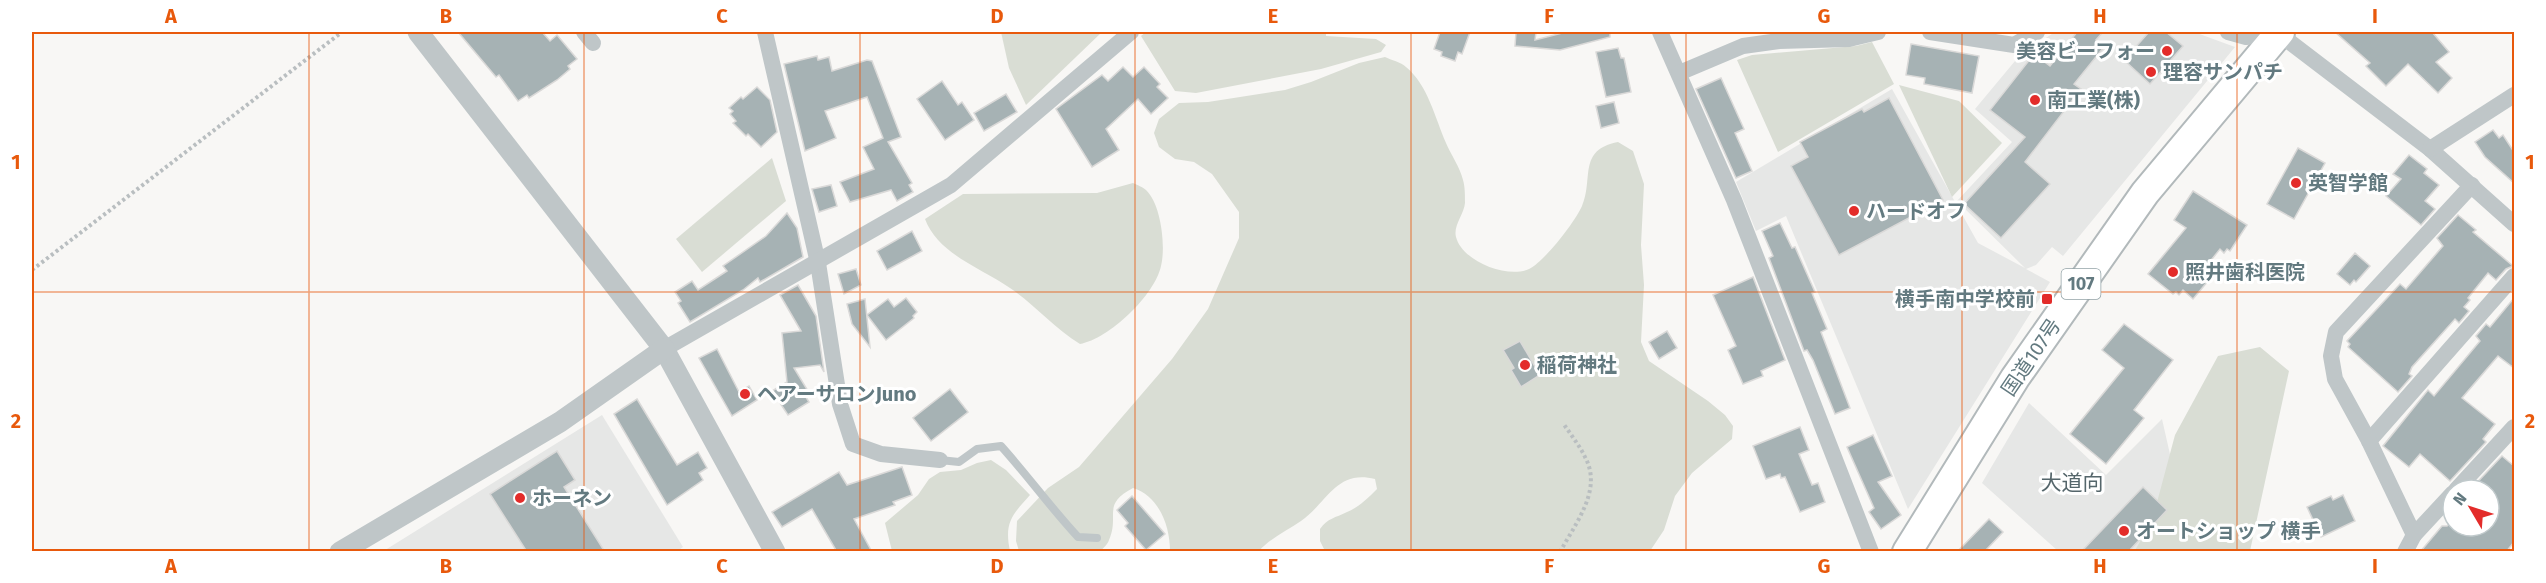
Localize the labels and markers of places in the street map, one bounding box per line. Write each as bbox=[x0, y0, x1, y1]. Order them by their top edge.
place label: 美容ビーフォー bbox=[2016, 39, 2155, 63]
marker: 美容ビーフォー bbox=[2160, 44, 2174, 58]
place label: 理容サンパチ bbox=[2163, 60, 2283, 84]
marker: 理容サンパチ bbox=[2144, 65, 2158, 79]
place label: 南工業(株) bbox=[2047, 88, 2141, 112]
marker: 南工業(株) bbox=[2028, 93, 2042, 107]
place label: 英智学館 bbox=[2308, 171, 2388, 195]
marker: 英智学館 bbox=[2289, 176, 2303, 190]
place label: ハードオフ bbox=[1866, 199, 1966, 223]
marker: ハードオフ bbox=[1847, 204, 1861, 218]
place label: 照井歯科医院 bbox=[2185, 260, 2305, 284]
marker: 照井歯科医院 bbox=[2166, 265, 2180, 279]
place label: 横手南中学校前 bbox=[1895, 287, 2035, 311]
marker: 横手南中学校前 bbox=[2040, 292, 2054, 306]
place label: 稲荷神社 bbox=[1537, 353, 1617, 377]
marker: 稲荷神社 bbox=[1518, 358, 1532, 372]
place label: ヘアーサロンJuno bbox=[757, 382, 917, 406]
marker: ヘアーサロンJuno bbox=[738, 387, 752, 401]
place label: ホーネン bbox=[532, 486, 612, 510]
marker: ホーネン bbox=[513, 491, 527, 505]
place label: オートショップ 横手 bbox=[2136, 519, 2321, 543]
marker: オートショップ 横手 bbox=[2117, 524, 2131, 538]

